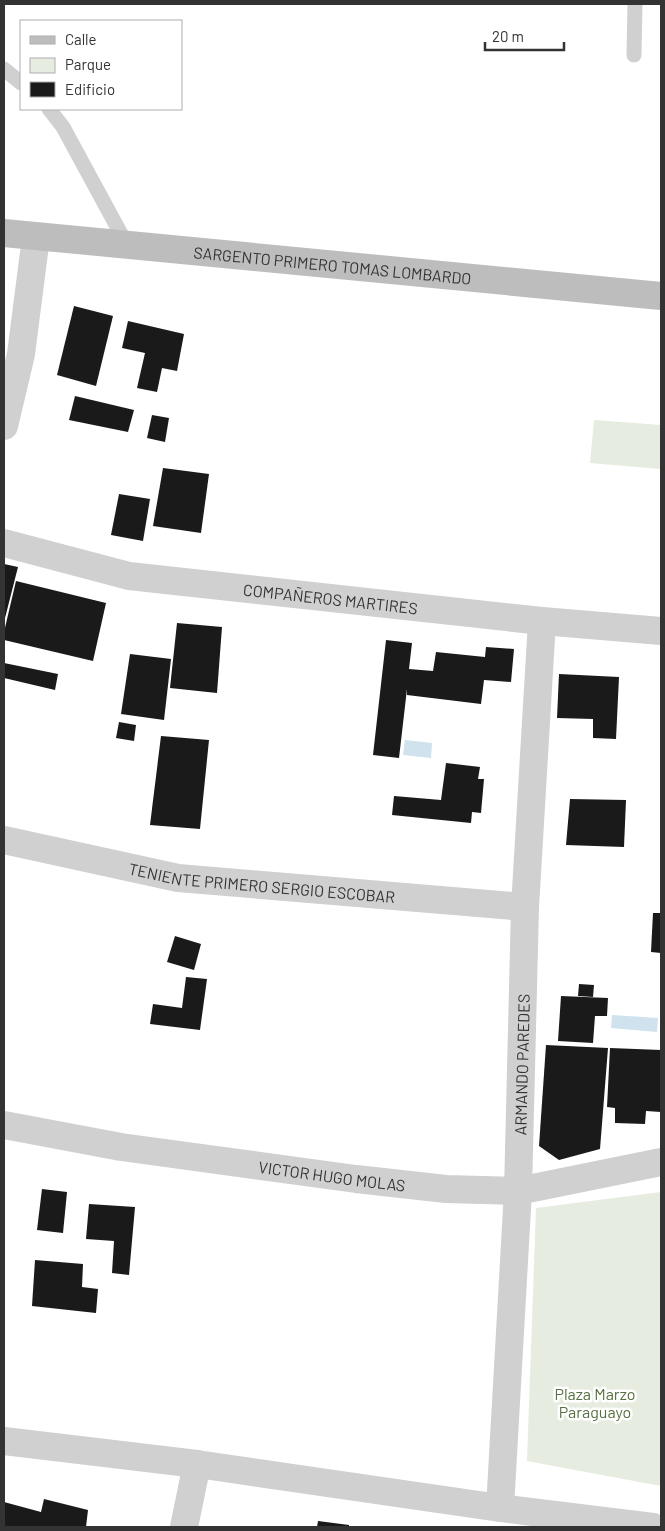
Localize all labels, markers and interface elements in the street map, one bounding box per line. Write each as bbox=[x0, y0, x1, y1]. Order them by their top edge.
legend bbox=[20, 20, 182, 110]
scale bar bbox=[485, 20, 564, 52]
text: 20 m bbox=[492, 27, 524, 45]
text: Calle bbox=[65, 30, 97, 48]
text: Parque bbox=[65, 55, 111, 73]
text: Edificio bbox=[65, 80, 115, 98]
street label: SARGENTO PRIMERO TOMAS LOMBARDO bbox=[193, 242, 472, 287]
street label: COMPAÑEROS MARTIRES bbox=[242, 579, 419, 617]
street label: TENIENTE PRIMERO SERGIO ESCOBAR bbox=[127, 858, 396, 906]
street label: ARMANDO PAREDES bbox=[510, 994, 532, 1136]
street label: VICTOR HUGO MOLAS bbox=[258, 1156, 406, 1194]
park label: Plaza Marzo Paraguayo bbox=[554, 1384, 636, 1421]

